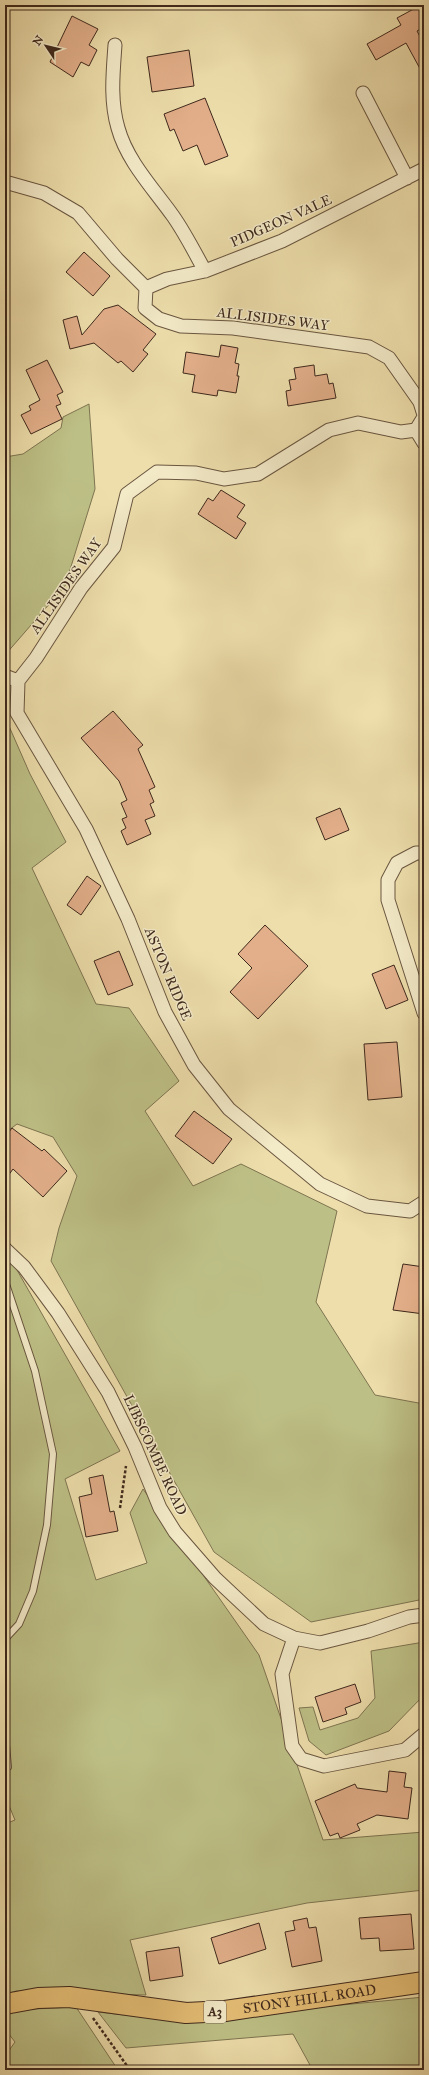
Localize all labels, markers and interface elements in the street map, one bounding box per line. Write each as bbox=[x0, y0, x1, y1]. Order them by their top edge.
north arrow bbox=[26, 26, 66, 66]
text: N bbox=[30, 32, 47, 48]
street label: PIDGEON VALE bbox=[228, 191, 334, 251]
street label: ALLISIDES WAY bbox=[215, 304, 331, 334]
street label: ALLISIDES WAY bbox=[26, 534, 106, 638]
street label: ASTON RIDGE bbox=[140, 924, 195, 1023]
street label: LIBSCOMBE ROAD bbox=[120, 1392, 190, 1518]
street label: STONY HILL ROAD bbox=[242, 1981, 377, 2017]
road number: A3 bbox=[204, 2001, 226, 2023]

